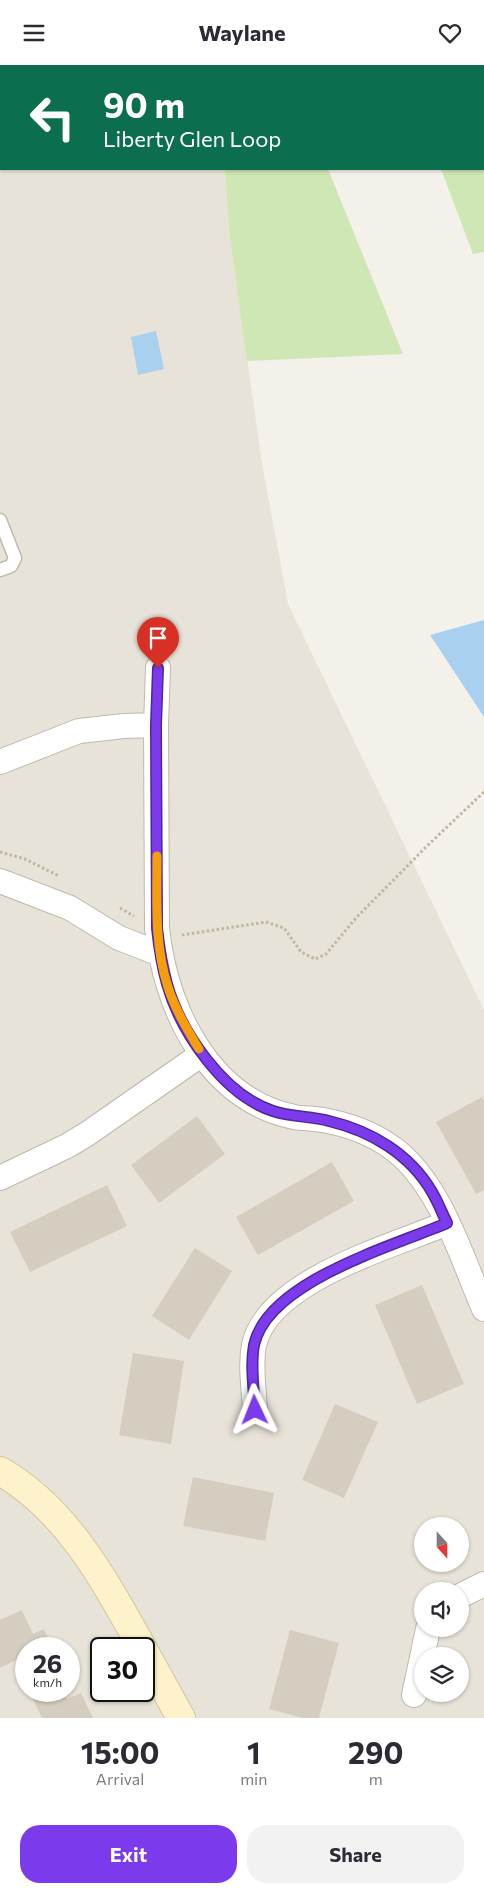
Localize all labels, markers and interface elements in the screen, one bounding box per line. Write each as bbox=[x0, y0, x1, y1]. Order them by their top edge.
icon: menu bbox=[20, 19, 48, 47]
text: Waylane bbox=[198, 19, 286, 46]
icon: heart bbox=[436, 19, 464, 47]
text: 90 m bbox=[103, 82, 185, 125]
icon: left bbox=[20, 85, 85, 150]
text: Liberty Glen Loop bbox=[103, 125, 281, 152]
pin bbox=[137, 617, 179, 668]
icon: arrive bbox=[144, 624, 172, 652]
position arrow bbox=[228, 1383, 280, 1435]
north arrow bbox=[414, 1517, 469, 1573]
map controls bbox=[414, 1517, 469, 1702]
button: sound bbox=[414, 1582, 469, 1637]
speed limit sign: 30 bbox=[90, 1637, 155, 1702]
button: layers bbox=[414, 1647, 469, 1702]
text: 26 bbox=[33, 1648, 62, 1678]
text: km/h bbox=[33, 1675, 62, 1689]
text: 15:00 bbox=[81, 1733, 160, 1770]
text: 1 bbox=[247, 1733, 261, 1770]
text: 290 bbox=[348, 1733, 403, 1770]
text: Arrival bbox=[96, 1769, 144, 1788]
text: min bbox=[240, 1769, 267, 1788]
text: m bbox=[369, 1769, 383, 1788]
button: Exit bbox=[20, 1825, 237, 1883]
button: Share bbox=[247, 1825, 464, 1883]

